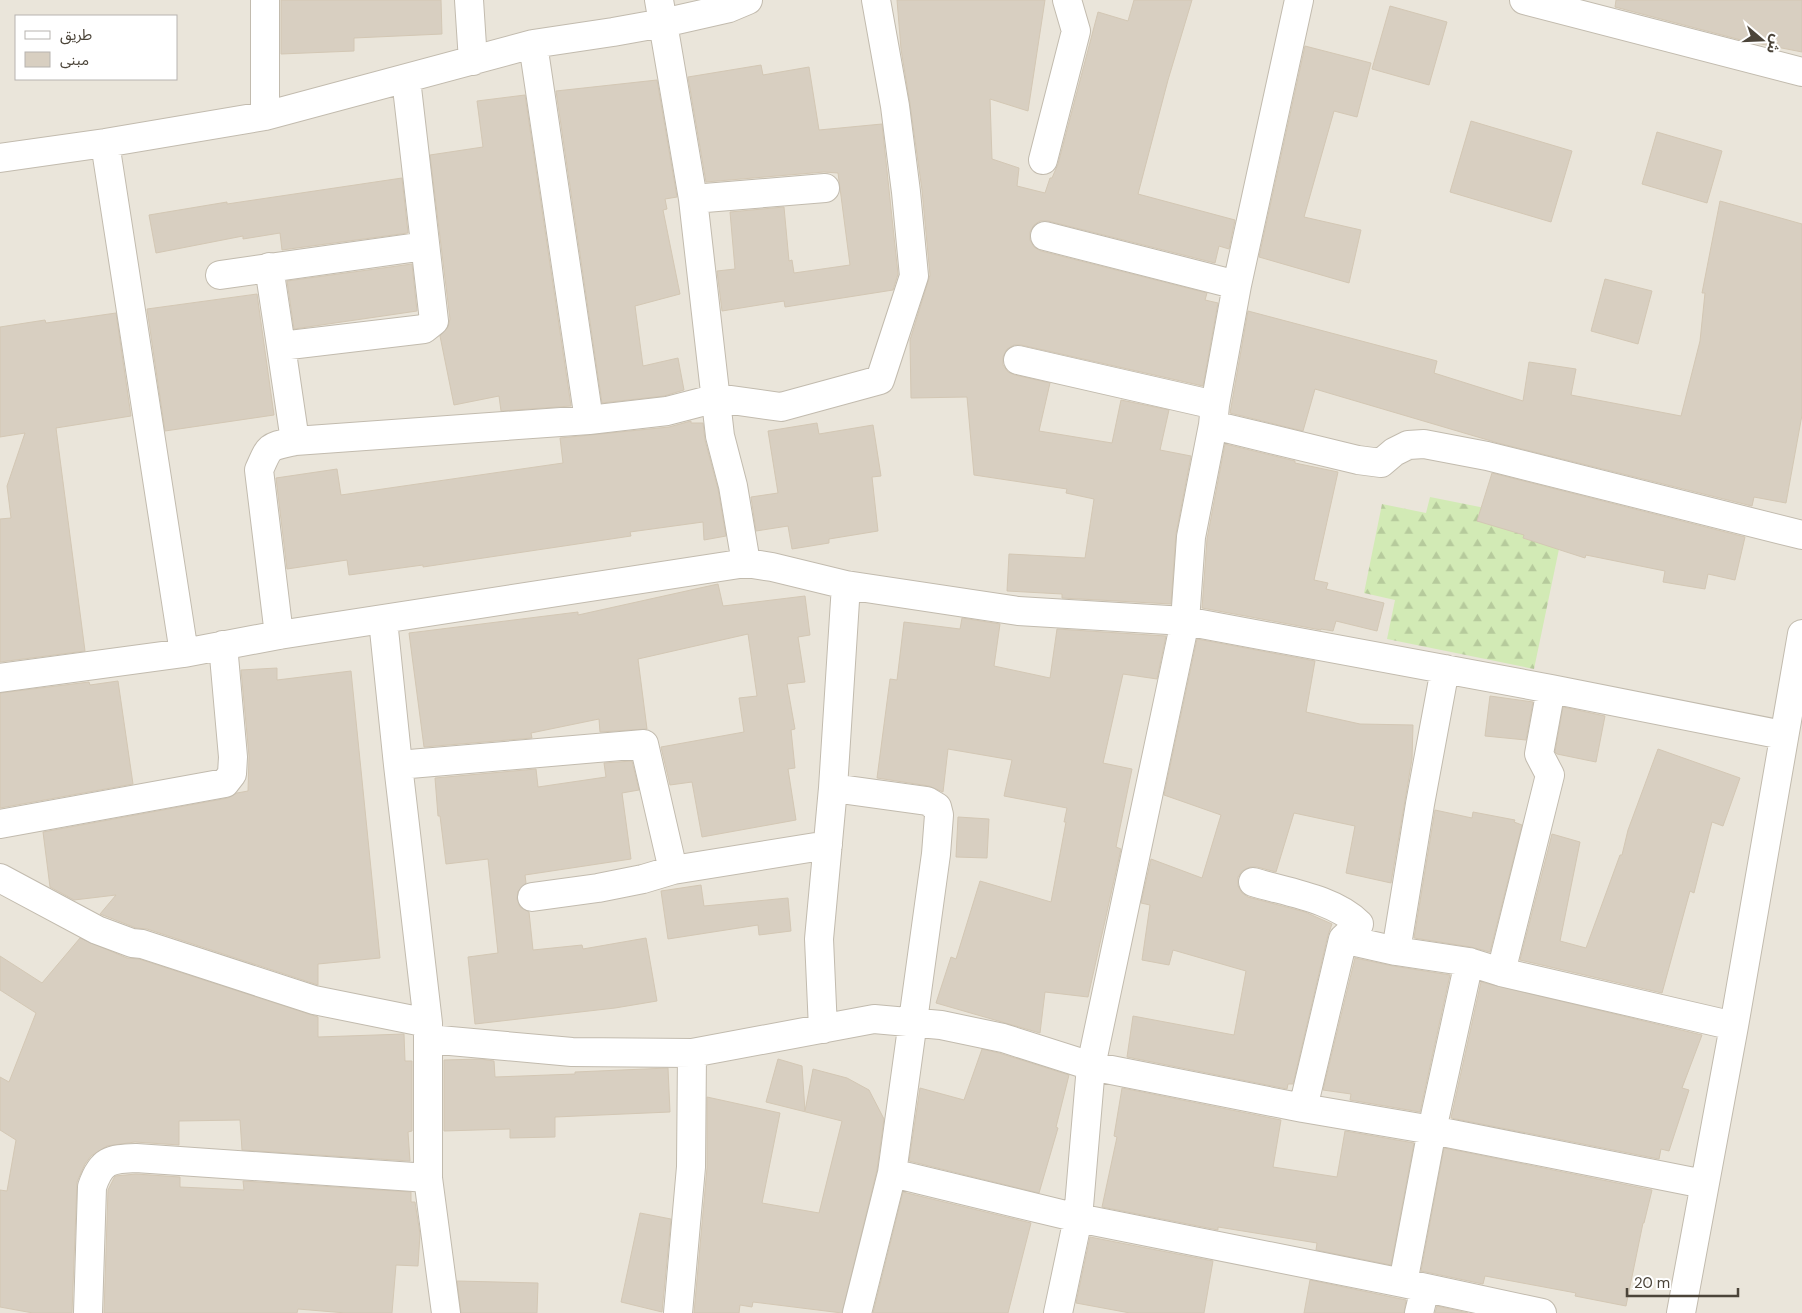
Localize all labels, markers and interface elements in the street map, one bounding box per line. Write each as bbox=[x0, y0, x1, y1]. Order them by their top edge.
legend bbox=[15, 15, 178, 80]
north arrow bbox=[1737, 15, 1787, 65]
text: طريق bbox=[60, 25, 92, 45]
text: ش bbox=[1763, 32, 1786, 56]
text: مبنى bbox=[60, 50, 89, 70]
scale bar bbox=[1627, 1266, 1738, 1298]
text: 20 m bbox=[1634, 1273, 1670, 1293]

